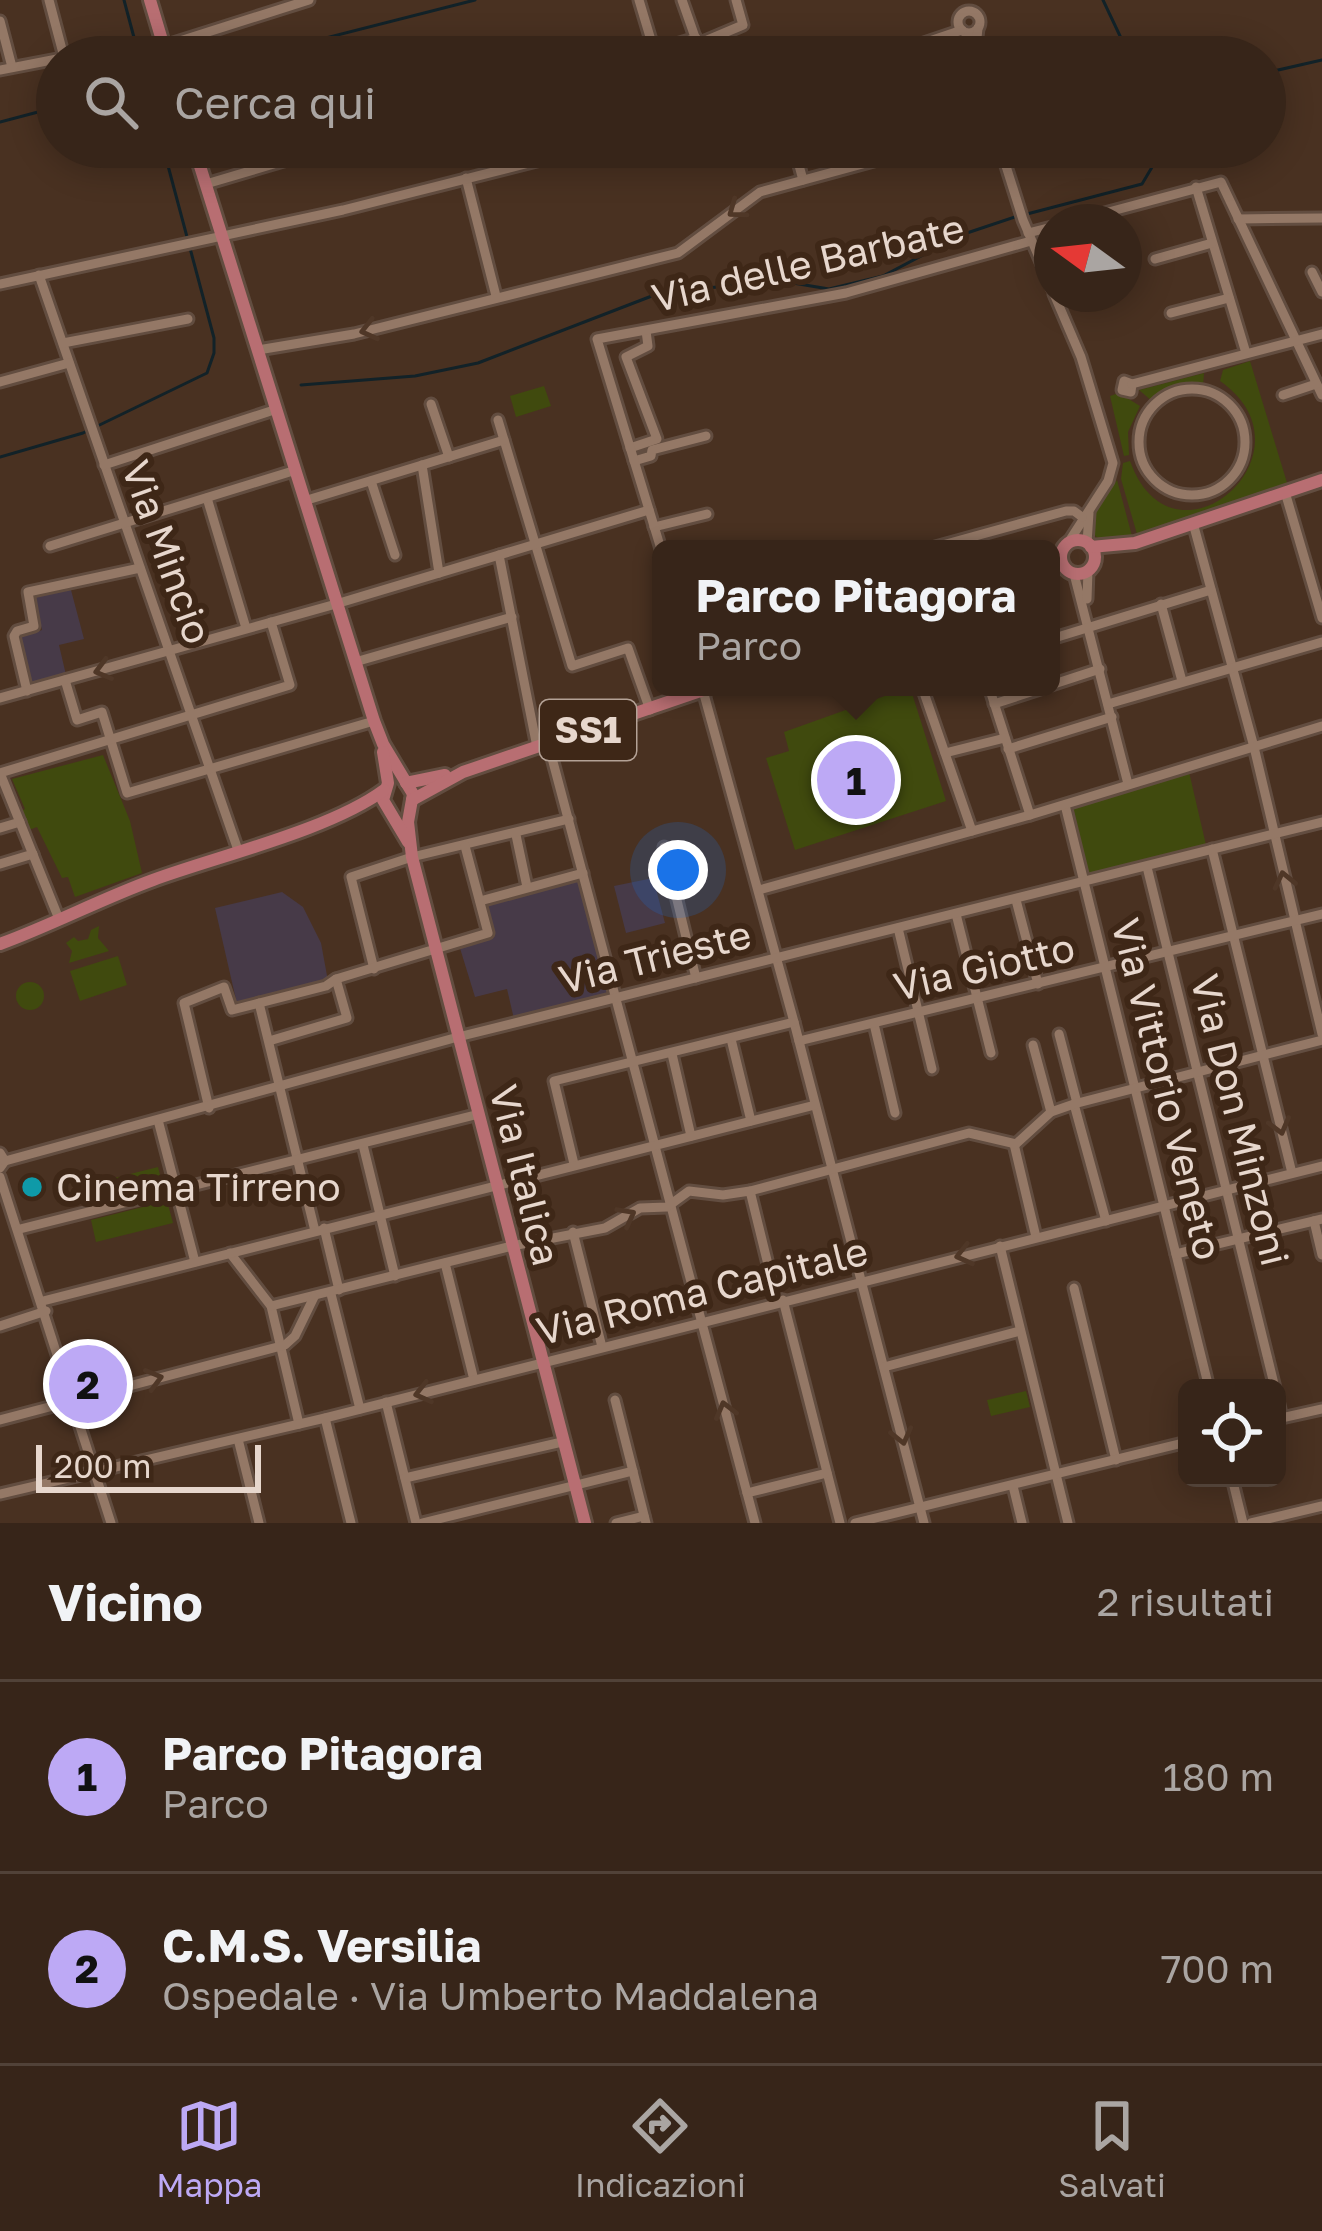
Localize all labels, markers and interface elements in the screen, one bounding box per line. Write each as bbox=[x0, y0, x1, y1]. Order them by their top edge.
search box bbox=[36, 36, 1286, 168]
icon: search bbox=[78, 69, 144, 135]
text: Cerca qui bbox=[174, 75, 376, 129]
one-way arrow bbox=[727, 196, 749, 218]
street label: Via delle Barbate bbox=[647, 204, 969, 321]
north arrow bbox=[1034, 204, 1142, 312]
one-way arrow bbox=[359, 316, 380, 341]
street label: Via Mincio bbox=[113, 454, 222, 650]
popup bbox=[652, 540, 1060, 696]
text: Parco Pitagora bbox=[696, 568, 1016, 622]
text: Parco bbox=[696, 622, 802, 669]
one-way arrow bbox=[93, 656, 113, 681]
road number: SS1 bbox=[540, 700, 636, 760]
pin: 1 bbox=[817, 735, 895, 825]
your location bbox=[648, 840, 708, 900]
one-way arrow bbox=[1273, 870, 1298, 890]
street label: Via Trieste bbox=[554, 910, 756, 1003]
street label: Via Vittorio Veneto bbox=[1102, 913, 1233, 1264]
street label: Via Giotto bbox=[889, 923, 1079, 1010]
street label: Via Don Minzoni bbox=[1182, 969, 1299, 1270]
street label: Via Italica bbox=[480, 1080, 571, 1270]
one-way arrow bbox=[1266, 1115, 1291, 1135]
place label: Cinema Tirreno bbox=[56, 1163, 341, 1210]
marker: Cinema Tirreno bbox=[19, 1174, 45, 1200]
one-way arrow bbox=[615, 1207, 636, 1230]
street label: Via Roma Capitale bbox=[531, 1227, 872, 1354]
one-way arrow bbox=[954, 1241, 975, 1266]
pin: 2 bbox=[49, 1339, 127, 1429]
one-way arrow bbox=[143, 1369, 163, 1394]
one-way arrow bbox=[414, 1378, 434, 1403]
map controls bbox=[1178, 1379, 1286, 1487]
button: locate bbox=[1178, 1379, 1286, 1487]
one-way arrow bbox=[715, 1400, 740, 1420]
one-way arrow bbox=[888, 1426, 913, 1446]
scale bar bbox=[36, 1439, 261, 1492]
text: 200 m bbox=[54, 1446, 152, 1485]
text: Vicino bbox=[48, 1571, 203, 1632]
text: 2 risultati bbox=[1097, 1578, 1274, 1625]
text: Parco Pitagora bbox=[162, 1726, 483, 1780]
text: 1 bbox=[77, 1753, 97, 1800]
text: 180 m bbox=[1163, 1753, 1274, 1800]
text: Parco bbox=[162, 1780, 269, 1827]
text: C.M.S. Versilia bbox=[162, 1918, 481, 1972]
text: 2 bbox=[75, 1945, 99, 1992]
text: 700 m bbox=[1161, 1945, 1274, 1992]
text: Ospedale · Via Umberto Maddalena bbox=[162, 1972, 819, 2019]
tab: Mappa bbox=[156, 2093, 262, 2204]
tab: Indicazioni bbox=[575, 2093, 746, 2204]
tab: Salvati bbox=[1058, 2093, 1166, 2204]

